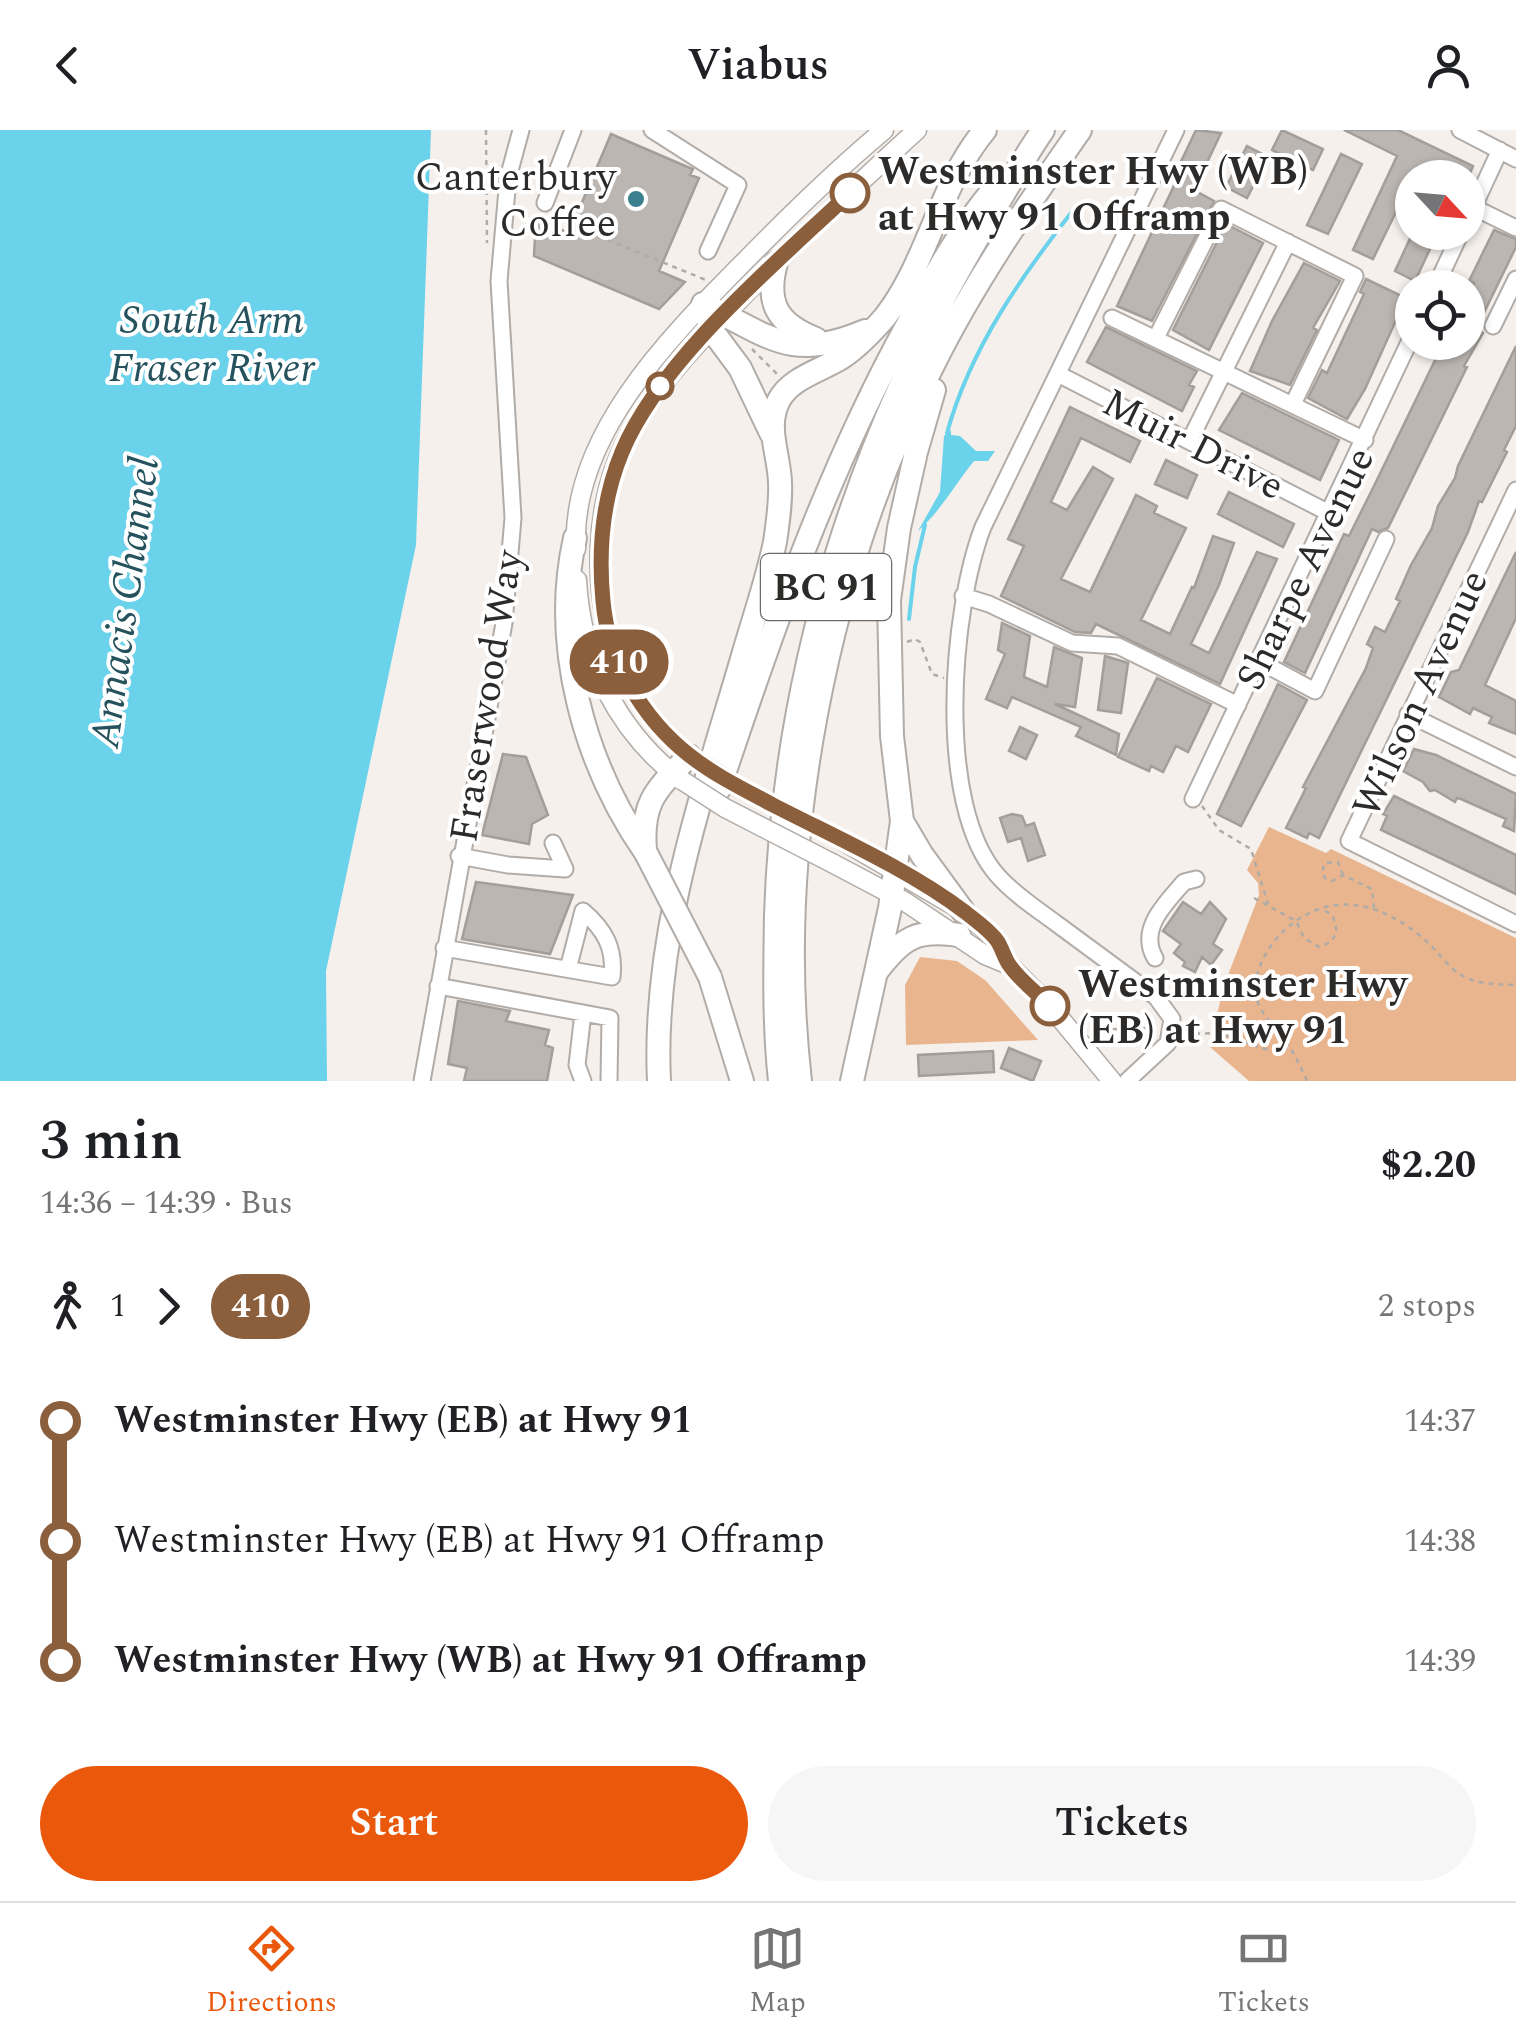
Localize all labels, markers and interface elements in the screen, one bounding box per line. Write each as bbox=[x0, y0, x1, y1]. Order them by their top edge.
text: Viabus bbox=[687, 31, 829, 100]
icon: back bbox=[40, 38, 95, 93]
icon: person bbox=[1421, 38, 1476, 93]
place label: Westminster Hwy (WB) at Hwy 91 Offramp bbox=[878, 142, 1308, 249]
place label: Canterbury Coffee bbox=[415, 148, 618, 255]
north arrow bbox=[1395, 160, 1485, 250]
map controls bbox=[1395, 160, 1485, 360]
marker: Westminster Hwy (WB) at Hwy 91 Offramp bbox=[831, 174, 869, 212]
marker: Canterbury Coffee bbox=[625, 188, 647, 210]
button: locate bbox=[1395, 270, 1485, 360]
water label: South Arm Fraser River bbox=[109, 289, 316, 400]
unlabelled marker bbox=[647, 373, 673, 399]
street label: Muir Drive bbox=[1091, 373, 1295, 517]
street label: Sharpe Avenue bbox=[1221, 437, 1392, 701]
water label: Annacis Channel bbox=[74, 453, 177, 753]
street label: Fraserwood Way bbox=[434, 544, 541, 847]
road number: BC 91 bbox=[761, 554, 891, 620]
street label: Wilson Avenue bbox=[1337, 560, 1505, 828]
line badge: 410 bbox=[562, 630, 676, 694]
text: 410 bbox=[590, 636, 648, 689]
place label: Westminster Hwy (EB) at Hwy 91 bbox=[1078, 955, 1409, 1062]
marker: Westminster Hwy (EB) at Hwy 91 bbox=[1031, 987, 1069, 1025]
text: 3 min bbox=[40, 1100, 183, 1183]
text: $2.20 bbox=[1381, 1137, 1476, 1195]
text: 14:36 – 14:39 · Bus bbox=[40, 1179, 293, 1228]
icon: walk bbox=[40, 1279, 95, 1334]
icon: forward bbox=[141, 1279, 196, 1334]
text: 410 bbox=[231, 1280, 290, 1333]
text: 1 bbox=[110, 1282, 126, 1331]
text: 2 stops bbox=[1378, 1282, 1476, 1331]
text: Westminster Hwy (EB) at Hwy 91 bbox=[114, 1392, 693, 1450]
text: 14:37 bbox=[1404, 1397, 1476, 1446]
text: Westminster Hwy (EB) at Hwy 91 Offramp bbox=[114, 1512, 825, 1570]
text: 14:38 bbox=[1404, 1517, 1476, 1566]
text: Westminster Hwy (WB) at Hwy 91 Offramp bbox=[114, 1632, 867, 1690]
text: 14:39 bbox=[1404, 1637, 1476, 1686]
button: Start bbox=[40, 1766, 748, 1881]
button: Tickets bbox=[768, 1766, 1476, 1881]
tab: Directions bbox=[206, 1921, 337, 2024]
tab: Map bbox=[749, 1921, 806, 2024]
tab: Tickets bbox=[1218, 1921, 1310, 2024]

